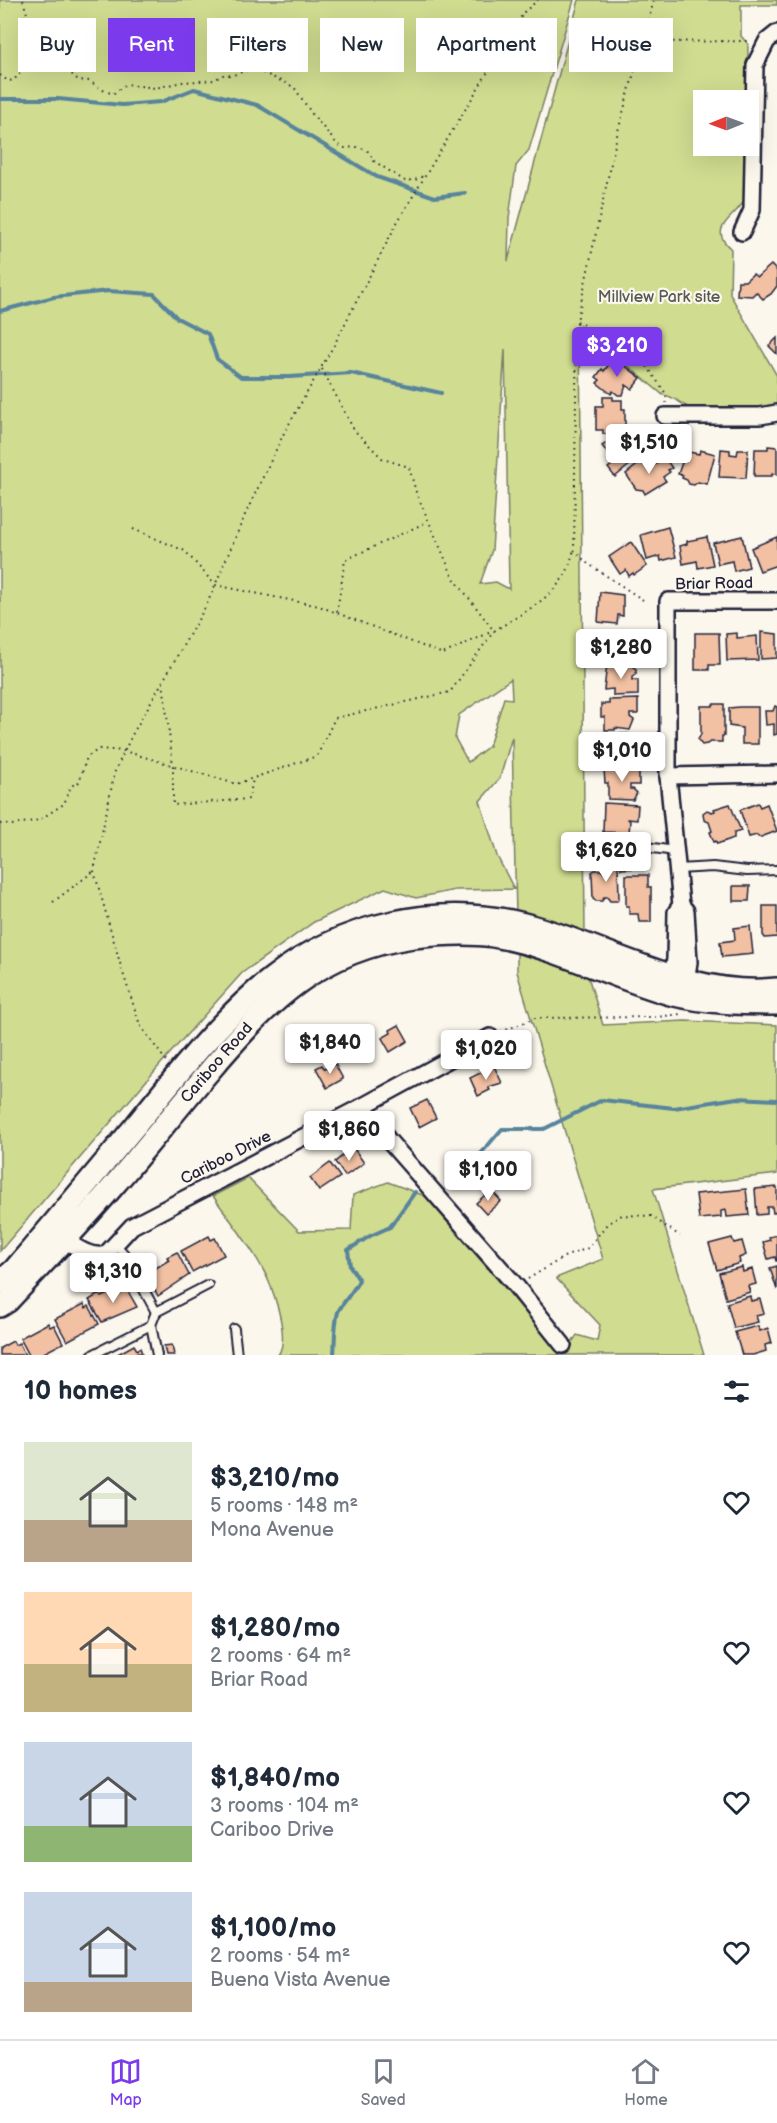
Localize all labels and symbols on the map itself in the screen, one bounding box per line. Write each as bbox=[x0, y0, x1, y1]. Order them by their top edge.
north arrow bbox=[693, 90, 759, 156]
park label: Millview Park site bbox=[598, 288, 721, 307]
pin: $3,210 bbox=[568, 327, 666, 378]
pin: $1,510 bbox=[600, 424, 698, 475]
street label: Briar Road bbox=[675, 574, 753, 594]
pin: $1,280 bbox=[572, 629, 670, 680]
pin: $1,010 bbox=[573, 732, 671, 783]
pin: $1,620 bbox=[557, 832, 655, 883]
street label: Cariboo Road bbox=[177, 1019, 257, 1107]
pin: $1,840 bbox=[281, 1024, 379, 1075]
pin: $1,020 bbox=[437, 1030, 535, 1081]
pin: $1,860 bbox=[300, 1111, 398, 1162]
street label: Cariboo Drive bbox=[178, 1127, 275, 1189]
pin: $1,100 bbox=[439, 1151, 537, 1202]
pin: $1,310 bbox=[64, 1253, 162, 1304]

